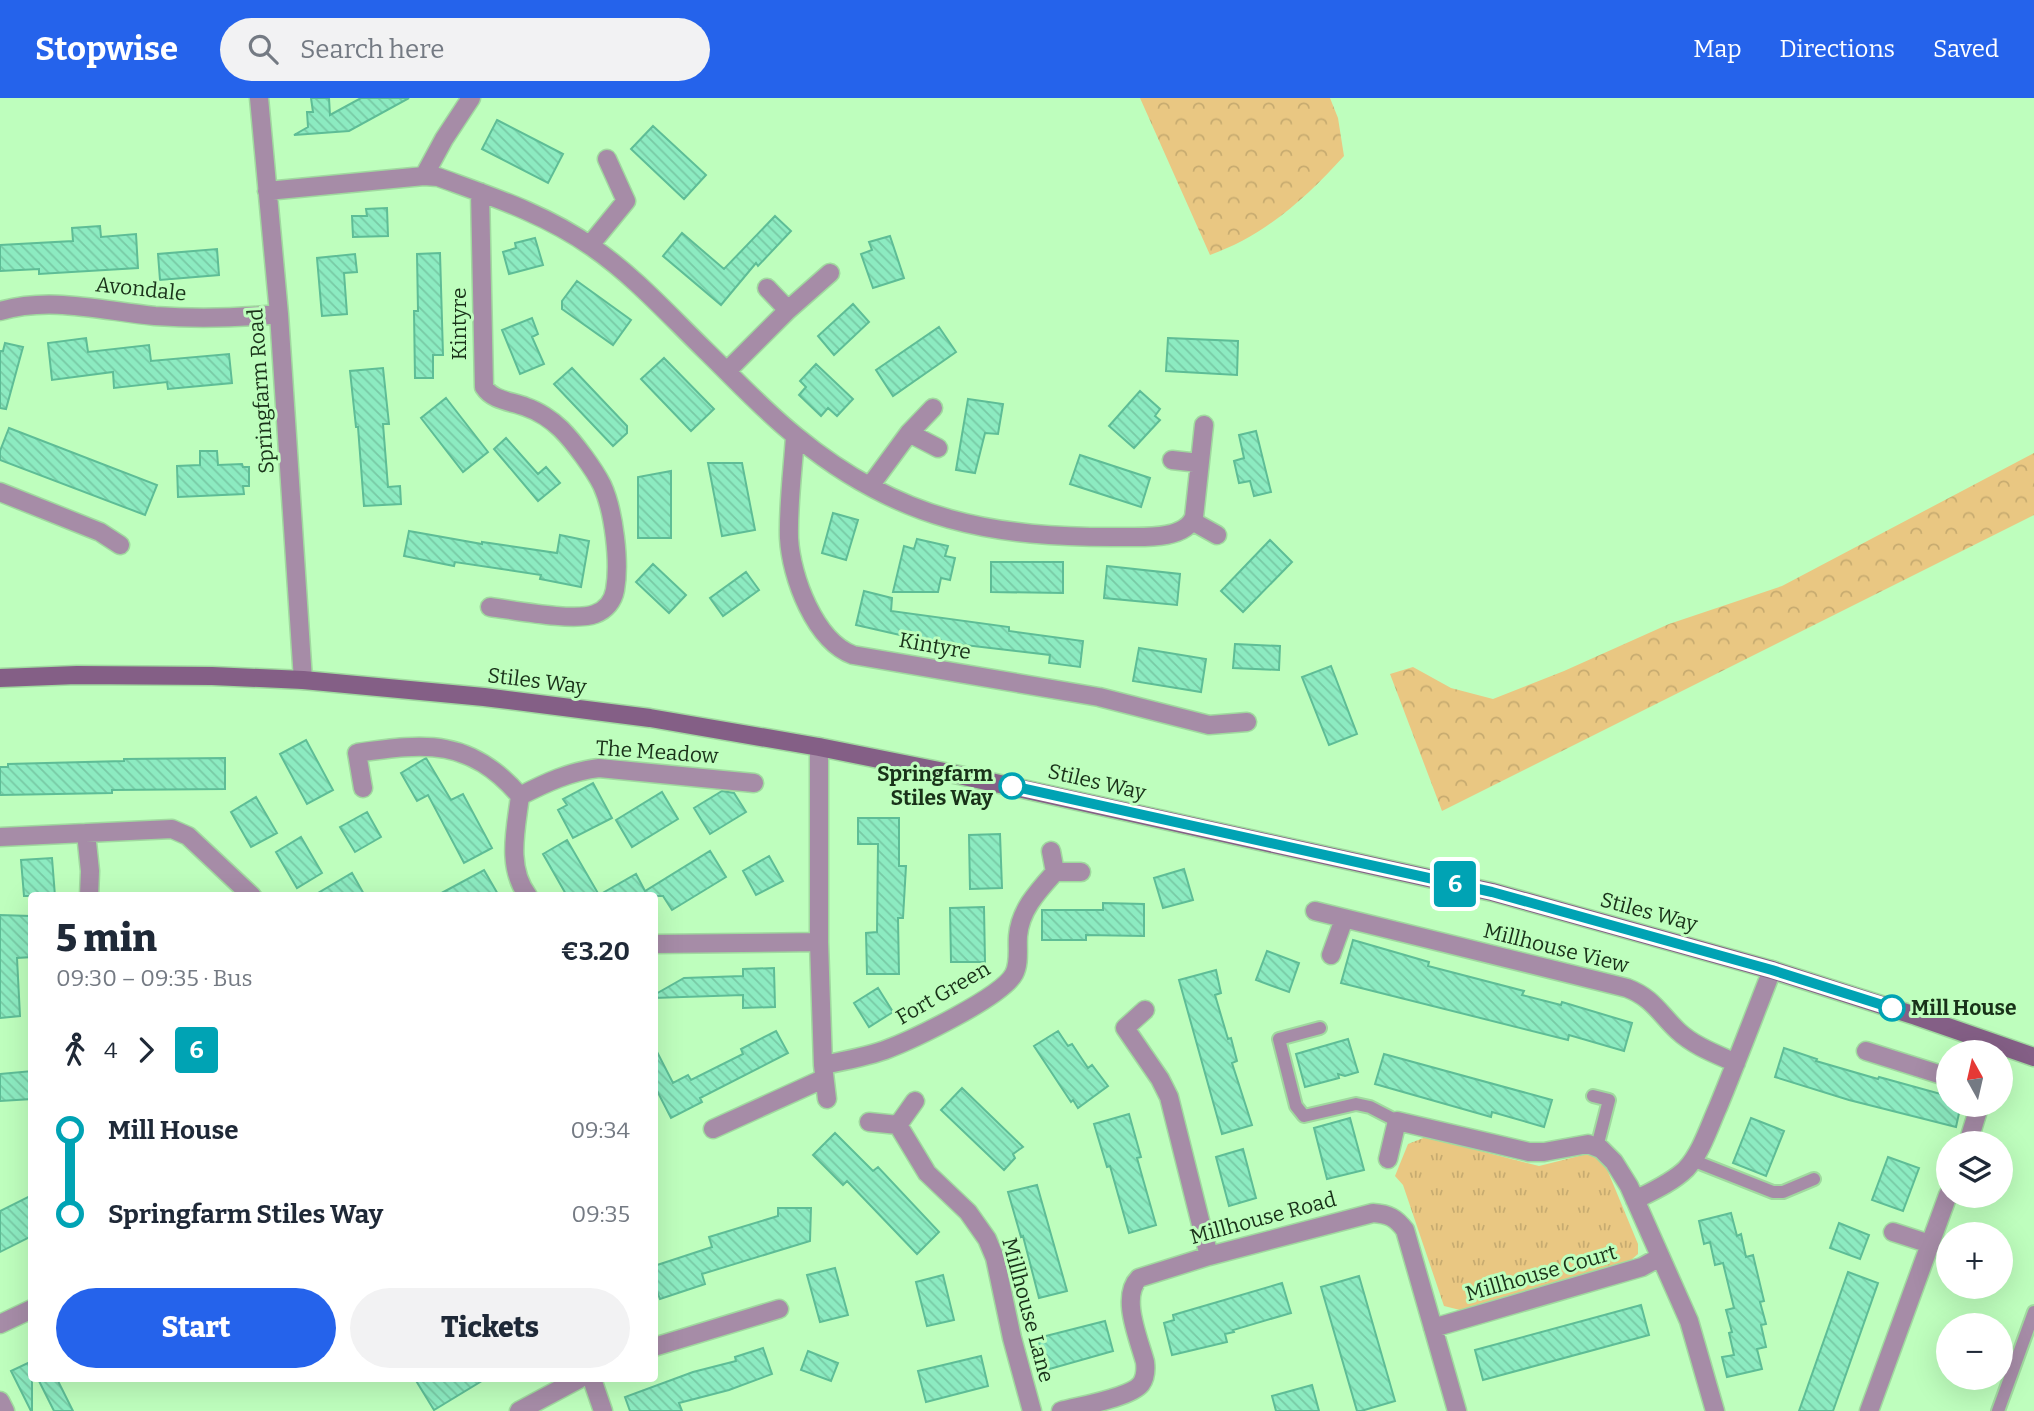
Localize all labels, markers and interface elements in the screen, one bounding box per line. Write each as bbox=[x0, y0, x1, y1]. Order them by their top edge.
search box bbox=[220, 18, 710, 81]
text: Stopwise bbox=[35, 29, 178, 69]
icon: search bbox=[244, 30, 282, 68]
text: Search here bbox=[300, 34, 444, 65]
text: Map bbox=[1693, 35, 1742, 63]
text: Directions bbox=[1780, 35, 1895, 63]
text: Saved bbox=[1933, 35, 1999, 63]
street label: Avondale bbox=[94, 271, 188, 307]
street label: Kintyre bbox=[446, 288, 472, 360]
street label: Springfarm Road bbox=[242, 307, 280, 475]
street label: Kintyre bbox=[897, 627, 973, 665]
street label: Stiles Way bbox=[486, 662, 589, 700]
street label: The Meadow bbox=[595, 735, 719, 769]
street label: Stiles Way bbox=[1046, 758, 1149, 806]
place label: Springfarm Stiles Way bbox=[877, 761, 993, 811]
marker: Springfarm Stiles Way bbox=[999, 773, 1025, 799]
line badge: 6 bbox=[1432, 861, 1478, 907]
text: 6 bbox=[1448, 870, 1462, 898]
street label: Stiles Way bbox=[1598, 887, 1701, 938]
text: 5 min bbox=[56, 915, 157, 961]
street label: Millhouse View bbox=[1481, 917, 1631, 979]
text: €3.20 bbox=[561, 936, 630, 967]
street label: Fort Green bbox=[891, 956, 995, 1030]
text: 09:30 – 09:35 · Bus bbox=[56, 964, 253, 992]
marker: Mill House bbox=[1879, 995, 1905, 1021]
place label: Mill House bbox=[1911, 995, 2016, 1021]
icon: walk bbox=[56, 1031, 94, 1069]
icon: forward bbox=[127, 1031, 165, 1069]
text: 4 bbox=[104, 1036, 117, 1064]
text: 6 bbox=[189, 1036, 204, 1064]
north arrow bbox=[1936, 1040, 2012, 1116]
map controls bbox=[1936, 1040, 2013, 1390]
text: Mill House bbox=[108, 1115, 239, 1146]
text: 09:34 bbox=[570, 1116, 630, 1144]
button: layers bbox=[1936, 1131, 2013, 1208]
street label: Millhouse Road bbox=[1187, 1186, 1339, 1250]
text: Springfarm Stiles Way bbox=[108, 1199, 383, 1230]
text: 09:35 bbox=[572, 1200, 630, 1228]
button: + bbox=[1936, 1222, 2013, 1299]
street label: Millhouse Lane bbox=[996, 1235, 1060, 1385]
street label: Millhouse Court bbox=[1462, 1239, 1620, 1307]
button: Start bbox=[56, 1288, 336, 1368]
button: Tickets bbox=[350, 1288, 630, 1368]
button: − bbox=[1936, 1313, 2013, 1390]

